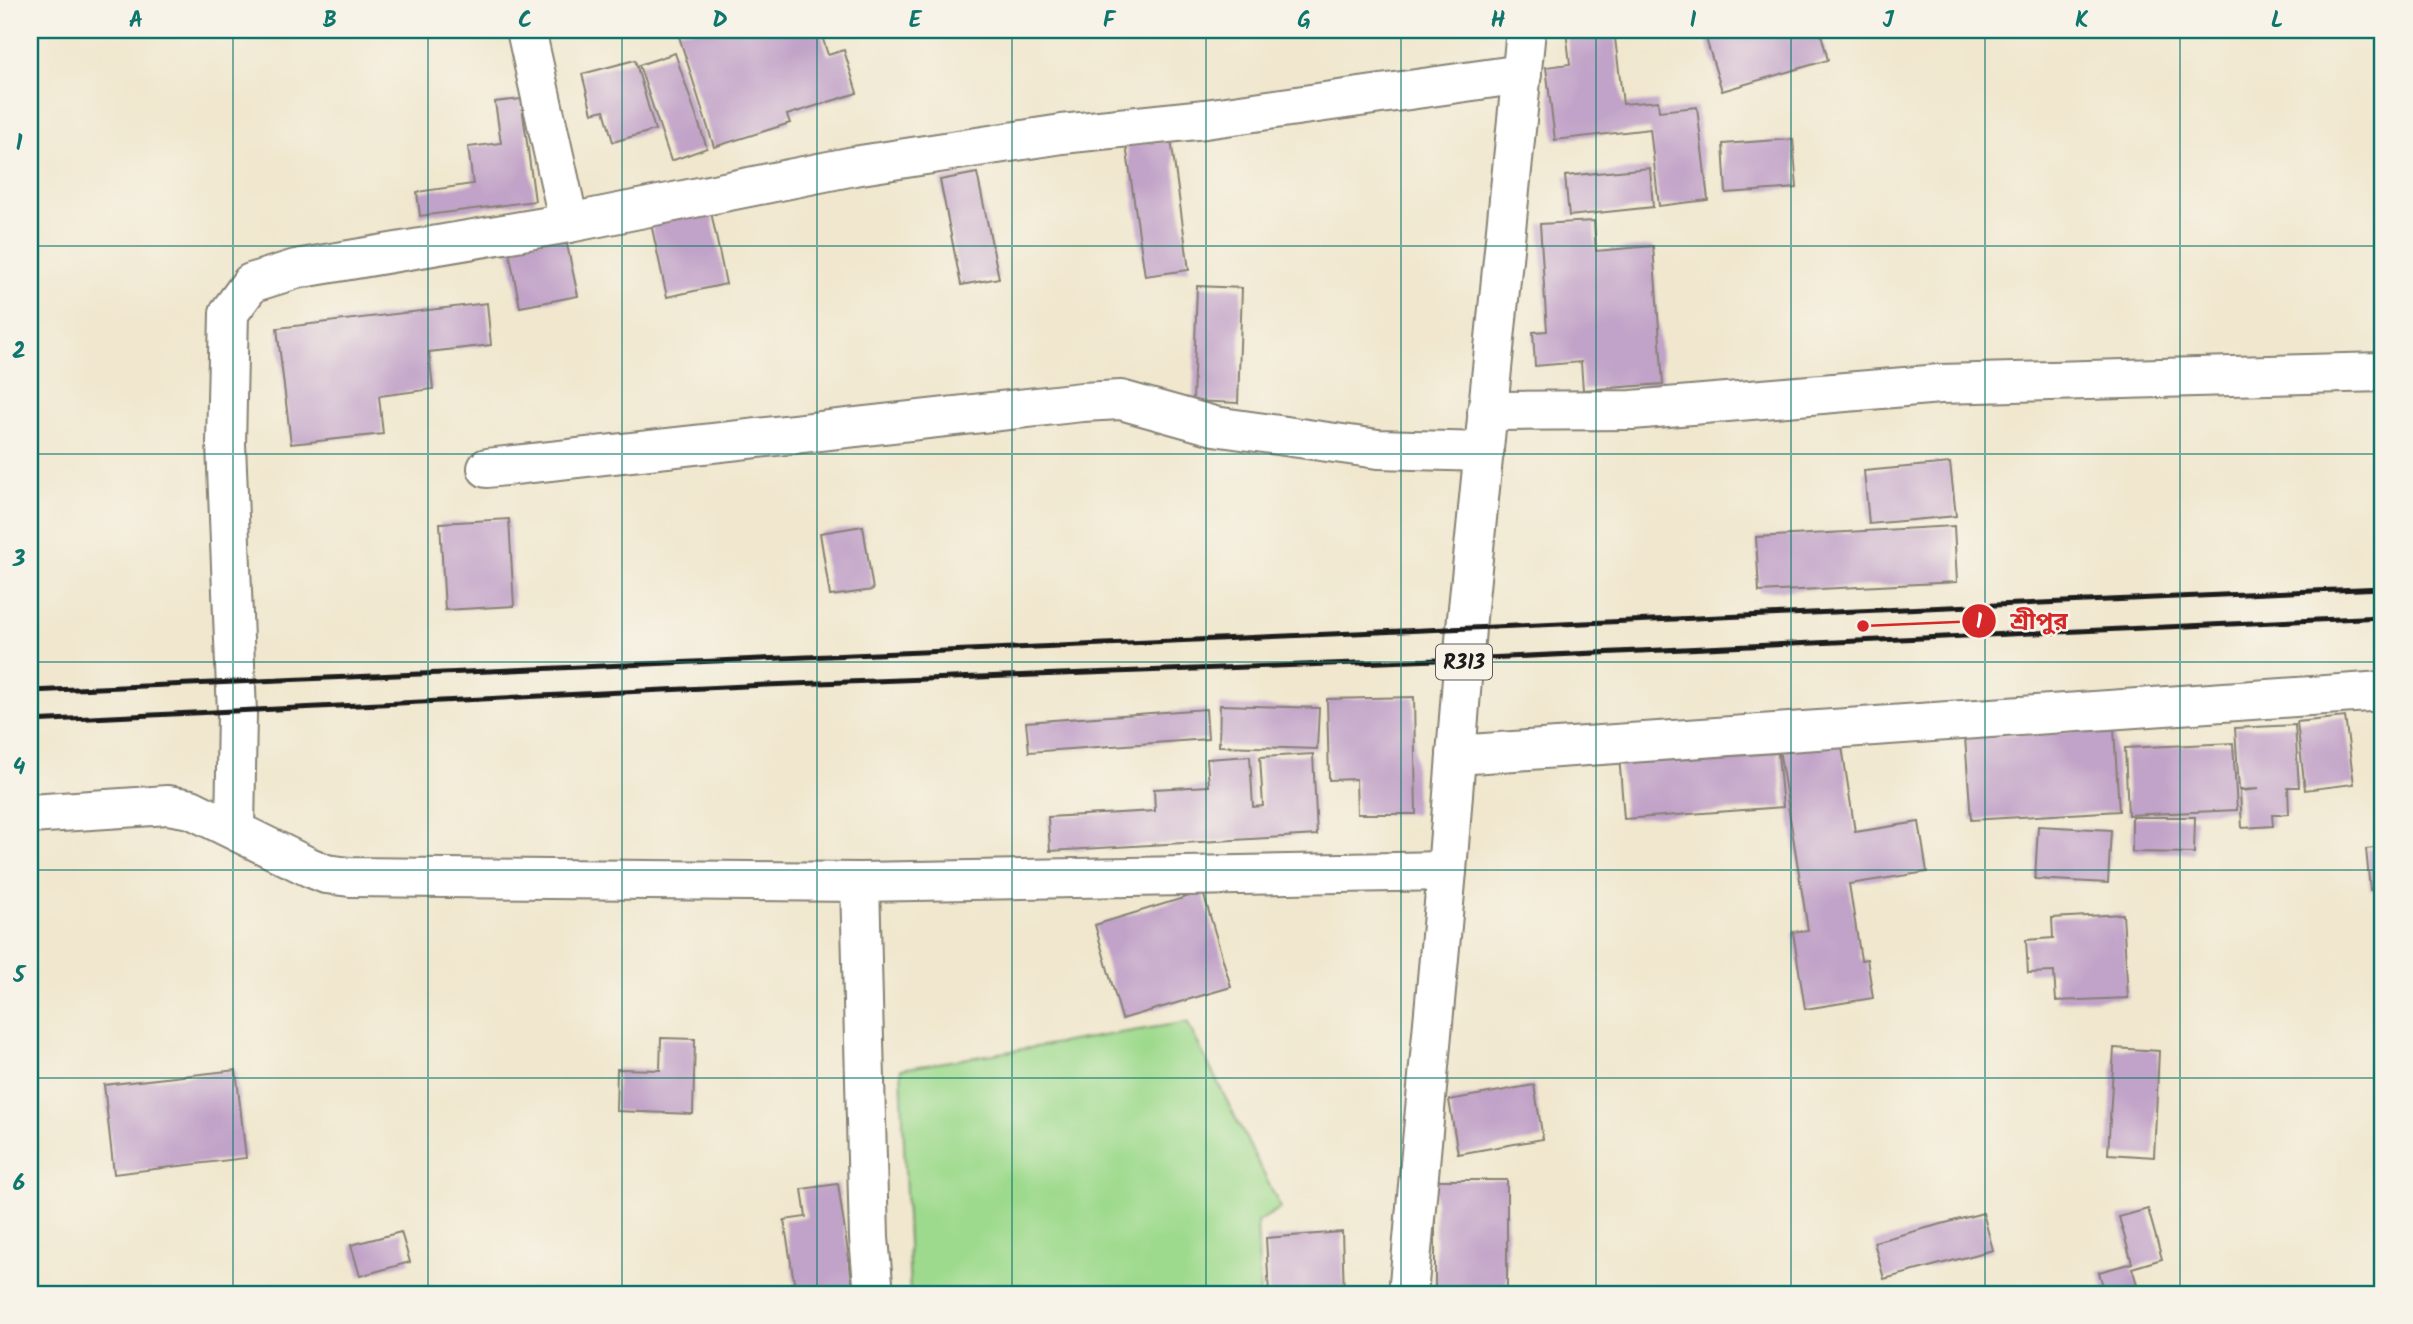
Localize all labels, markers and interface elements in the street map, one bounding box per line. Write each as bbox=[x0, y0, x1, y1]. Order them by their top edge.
text: A bbox=[129, 3, 143, 39]
text: B bbox=[323, 3, 337, 39]
text: C bbox=[518, 3, 532, 39]
text: D bbox=[712, 3, 728, 39]
text: E bbox=[909, 3, 923, 39]
text: F bbox=[1103, 3, 1117, 39]
text: G bbox=[1297, 3, 1311, 39]
text: H bbox=[1491, 3, 1506, 39]
text: I bbox=[1689, 3, 1697, 39]
text: J bbox=[1882, 3, 1894, 39]
text: K bbox=[2075, 3, 2089, 39]
text: L bbox=[2271, 3, 2283, 39]
text: 1 bbox=[16, 126, 23, 162]
text: 2 bbox=[12, 334, 26, 370]
text: 3 bbox=[12, 542, 26, 578]
callout: শ্রীপুর bbox=[1962, 598, 2082, 643]
text: শ্রীপুর bbox=[2009, 603, 2068, 642]
text: 1 bbox=[1976, 606, 1983, 639]
road number: R313 bbox=[1436, 644, 1492, 680]
text: 4 bbox=[13, 750, 26, 786]
text: 5 bbox=[12, 958, 27, 994]
text: 6 bbox=[13, 1166, 25, 1202]

